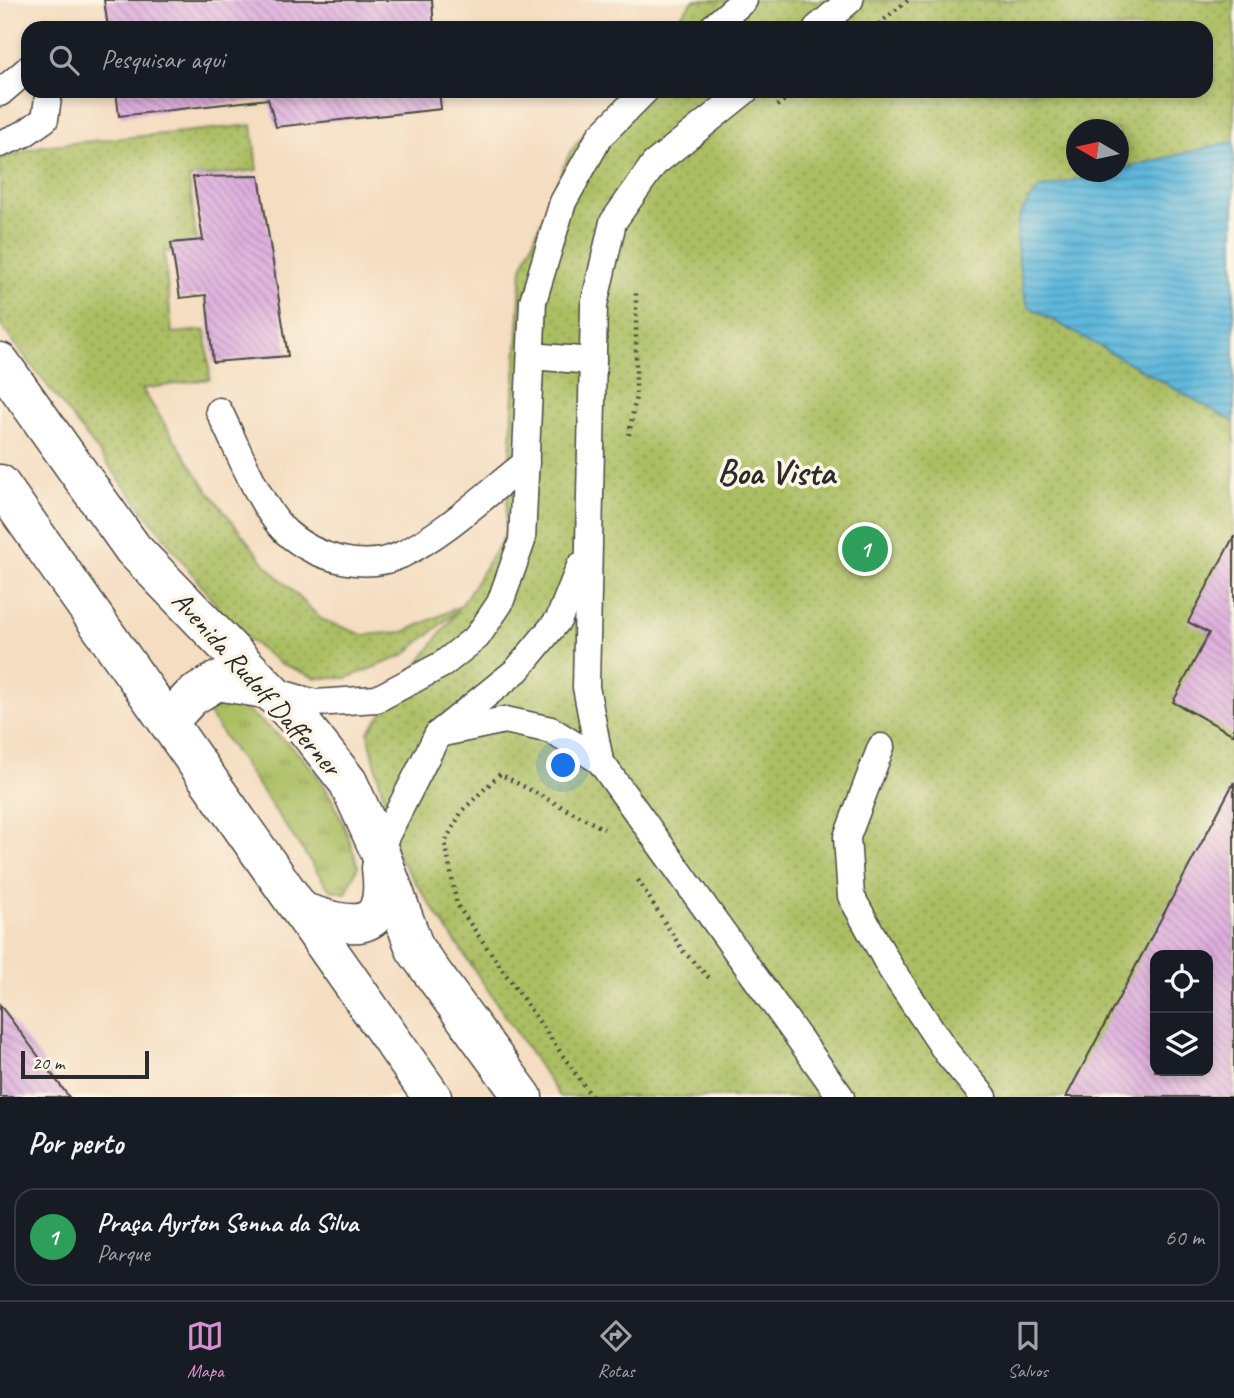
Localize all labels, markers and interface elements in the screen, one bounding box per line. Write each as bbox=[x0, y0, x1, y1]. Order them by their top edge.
search box bbox=[21, 21, 1213, 98]
icon: search bbox=[45, 41, 83, 79]
text: Pesquisar aqui bbox=[101, 43, 225, 76]
north arrow bbox=[1066, 119, 1129, 182]
district label: Boa Vista bbox=[717, 450, 838, 495]
pin: 1 bbox=[842, 523, 888, 575]
street label: Avenida Rudolf Dafferner bbox=[165, 583, 351, 784]
your location bbox=[546, 748, 580, 782]
map controls bbox=[1150, 950, 1213, 1076]
button: locate bbox=[1150, 950, 1213, 1013]
button: layers bbox=[1150, 1013, 1213, 1076]
scale bar bbox=[21, 1048, 149, 1080]
text: 20 m bbox=[32, 1051, 64, 1075]
text: Por perto bbox=[28, 1124, 123, 1162]
text: Praça Ayrton Senna da Silva bbox=[97, 1206, 358, 1239]
text: 1 bbox=[48, 1223, 58, 1252]
text: 60 m bbox=[1165, 1223, 1204, 1252]
text: Parque bbox=[97, 1239, 150, 1268]
tab: Mapa bbox=[186, 1317, 224, 1383]
tab: Rotas bbox=[597, 1317, 635, 1383]
tab: Salvos bbox=[1008, 1317, 1048, 1383]

